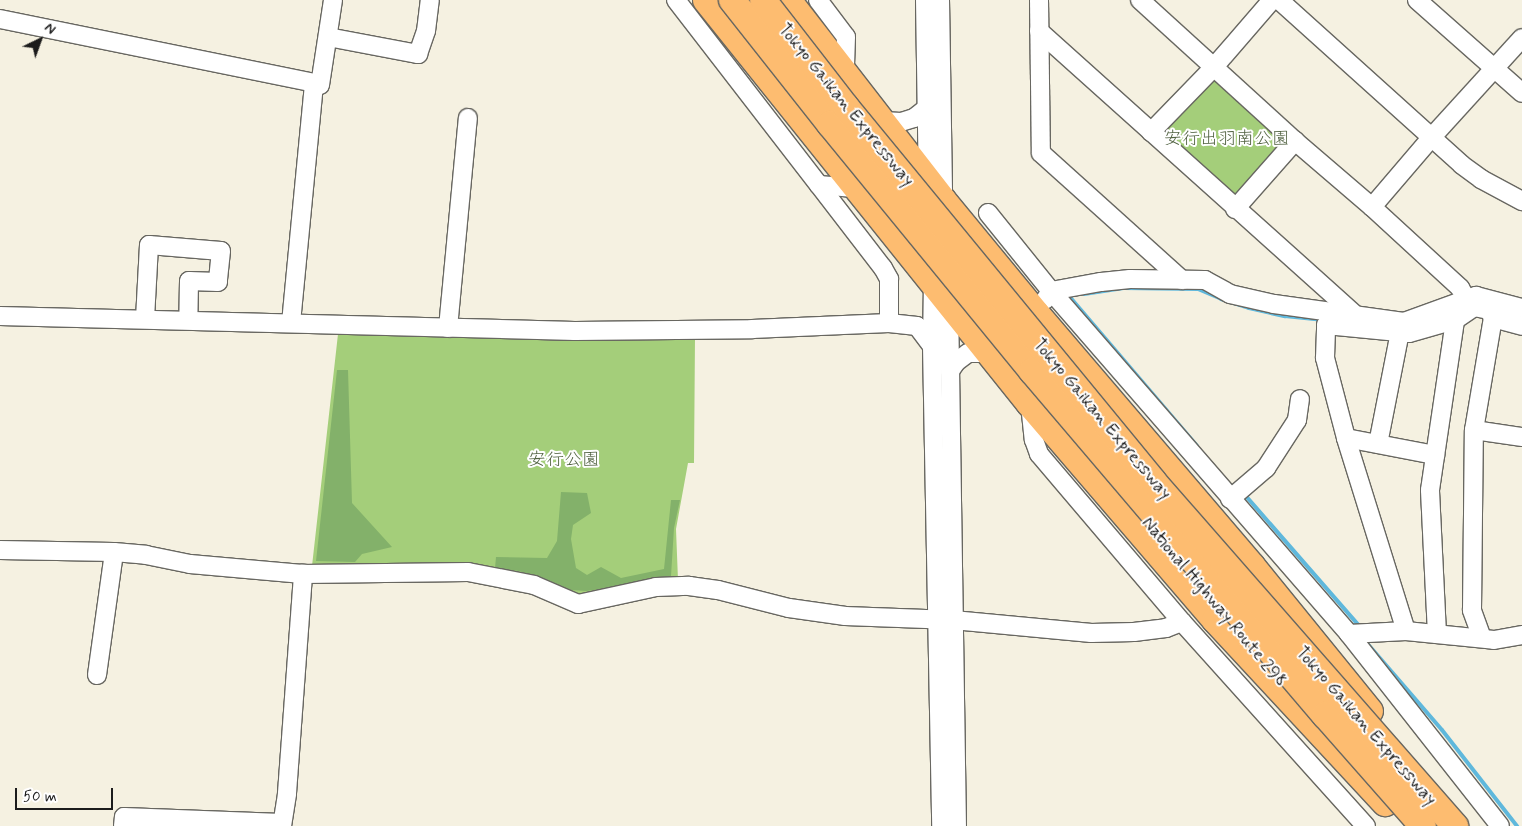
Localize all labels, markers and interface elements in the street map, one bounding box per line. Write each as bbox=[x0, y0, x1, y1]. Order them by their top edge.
north arrow bbox=[15, 15, 65, 65]
street label: Tokyo Gaikan Expressway bbox=[773, 18, 919, 192]
text: N bbox=[41, 19, 60, 39]
park label: 安行出羽南公園 bbox=[1164, 128, 1290, 150]
street label: Tokyo Gaikan Expressway bbox=[1027, 333, 1177, 505]
park label: 安行公園 bbox=[528, 449, 600, 471]
street label: National Highway Route 298 bbox=[1139, 515, 1289, 689]
street label: Tokyo Gaikan Expressway bbox=[1290, 641, 1442, 811]
scale bar bbox=[18, 778, 115, 810]
text: 50 m bbox=[23, 787, 57, 807]

